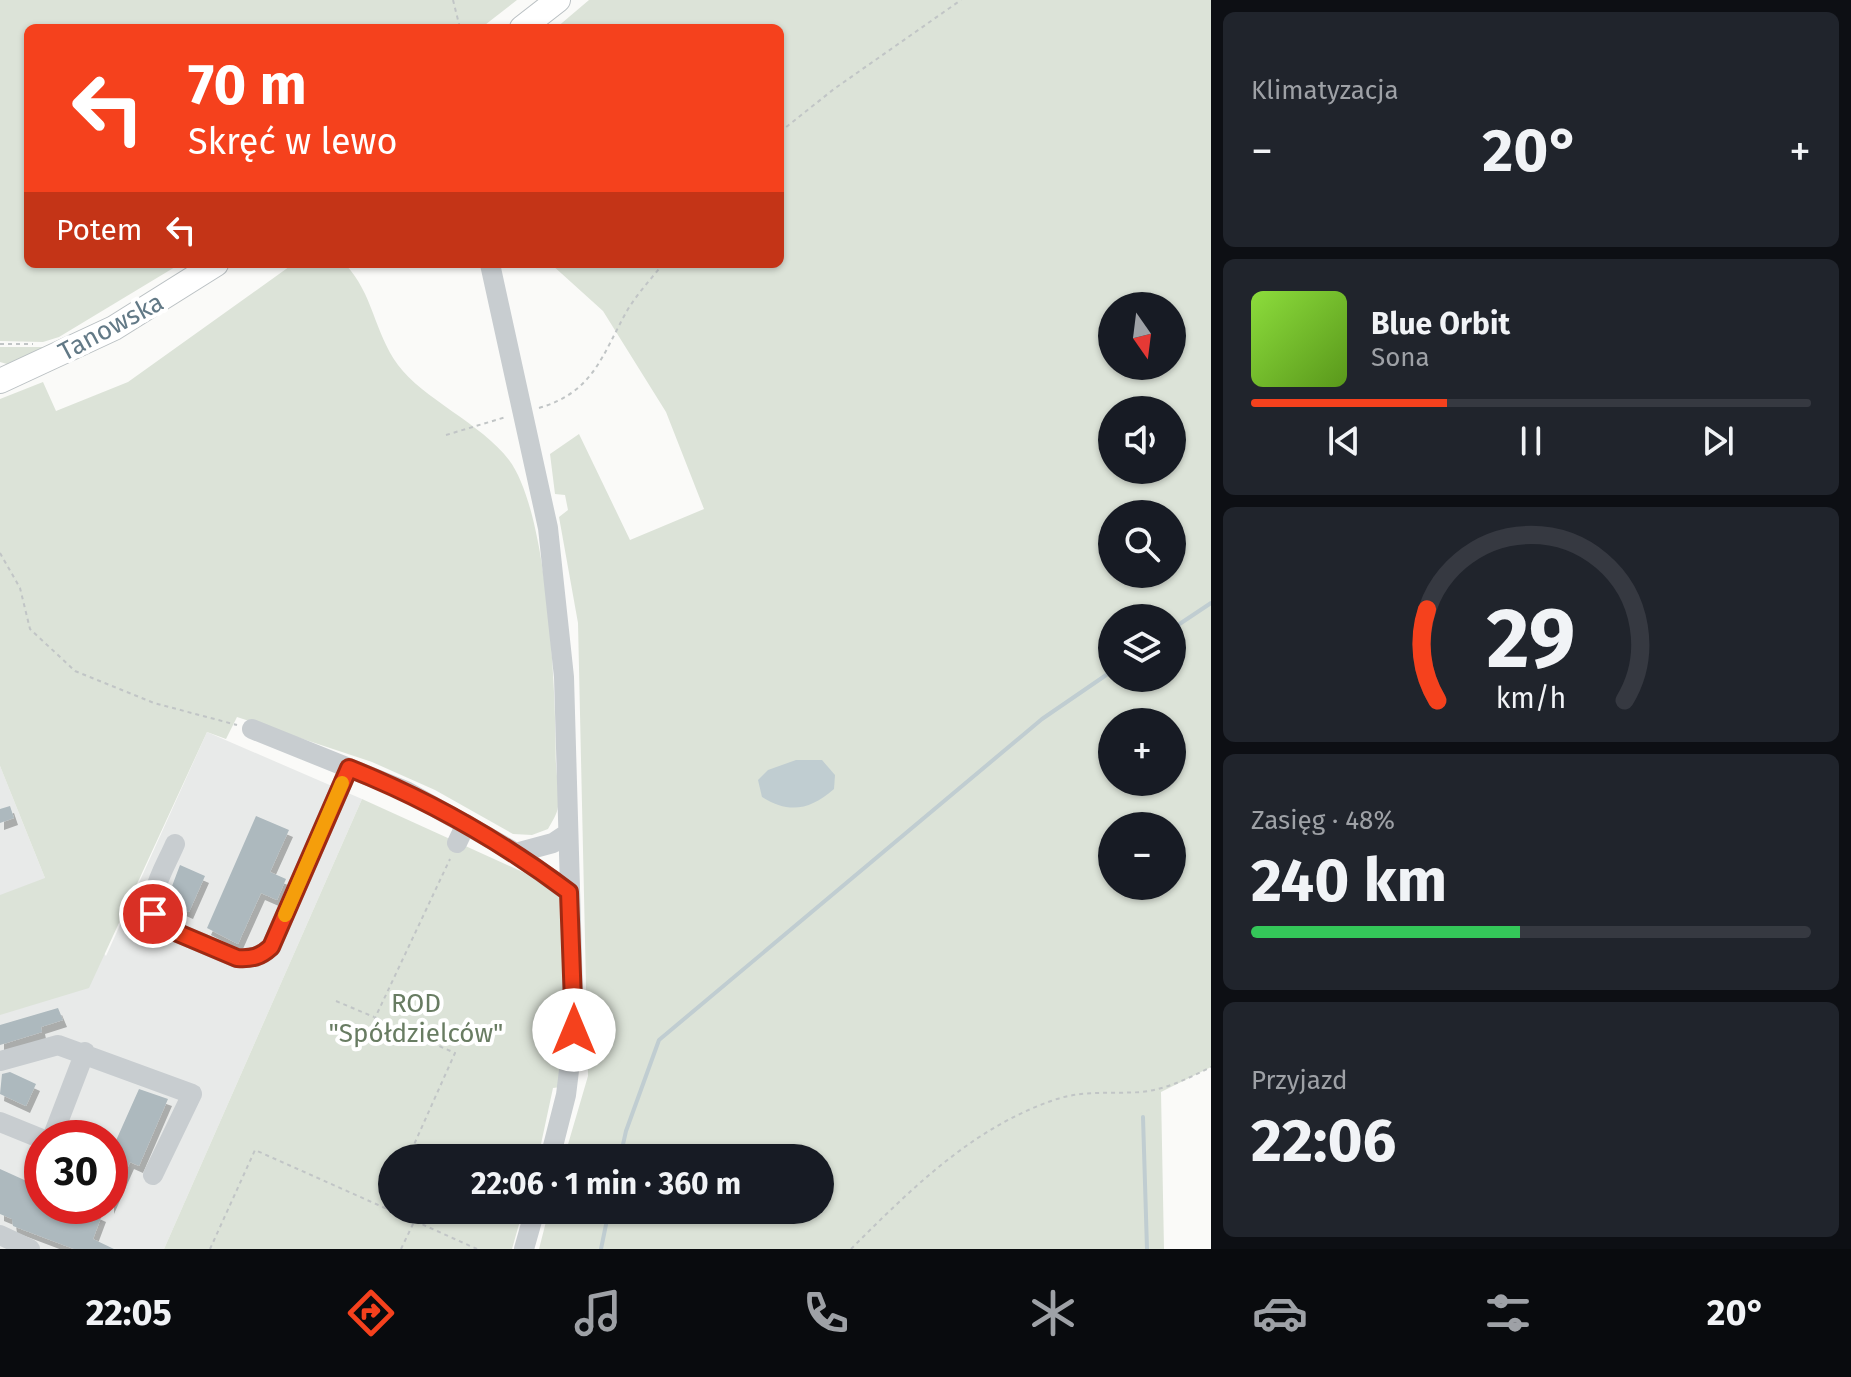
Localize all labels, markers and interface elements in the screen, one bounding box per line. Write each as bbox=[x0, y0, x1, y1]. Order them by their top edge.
text: 70 m bbox=[188, 52, 307, 119]
icon: left bbox=[56, 56, 160, 160]
text: Klimatyzacja bbox=[1251, 75, 1399, 106]
text: 20° bbox=[1482, 115, 1580, 187]
text: Skręć w lewo bbox=[188, 120, 397, 164]
text: − bbox=[1251, 125, 1273, 178]
text: + bbox=[1789, 125, 1811, 178]
icon: left bbox=[159, 208, 203, 252]
text: Potem bbox=[56, 212, 143, 248]
street label: Tanowska bbox=[53, 286, 169, 368]
north arrow bbox=[1098, 292, 1186, 380]
map controls bbox=[1098, 292, 1186, 900]
text: Blue Orbit bbox=[1371, 306, 1510, 342]
text: Sona bbox=[1371, 342, 1430, 373]
button: sound bbox=[1098, 396, 1186, 484]
icon: previous bbox=[1322, 419, 1366, 463]
icon: pause bbox=[1509, 419, 1553, 463]
icon: next bbox=[1696, 419, 1740, 463]
button: search bbox=[1098, 500, 1186, 588]
text: 29 bbox=[1487, 588, 1575, 688]
button: layers bbox=[1098, 604, 1186, 692]
text: km/h bbox=[1496, 681, 1566, 716]
button: + bbox=[1098, 708, 1186, 796]
text: Zasięg · 48% bbox=[1251, 805, 1395, 836]
button: − bbox=[1098, 812, 1186, 900]
text: 240 km bbox=[1251, 845, 1447, 917]
pin bbox=[119, 880, 187, 948]
icon: arrive bbox=[131, 892, 175, 936]
park label: ROD "Spółdzielców" bbox=[328, 988, 504, 1049]
position arrow bbox=[532, 988, 616, 1072]
text: Przyjazd bbox=[1251, 1065, 1348, 1096]
text: 22:06 bbox=[1251, 1105, 1396, 1177]
speed limit sign: 30 bbox=[24, 1120, 128, 1224]
text: 22:06 · 1 min · 360 m bbox=[471, 1166, 741, 1202]
icon: directions bbox=[343, 1285, 399, 1341]
icon: music bbox=[570, 1285, 626, 1341]
icon: phone bbox=[798, 1285, 854, 1341]
icon: climate bbox=[1025, 1285, 1081, 1341]
icon: car bbox=[1252, 1285, 1308, 1341]
icon: filters bbox=[1480, 1285, 1536, 1341]
text: 22:05 bbox=[86, 1291, 172, 1335]
text: 20° bbox=[1707, 1291, 1765, 1335]

